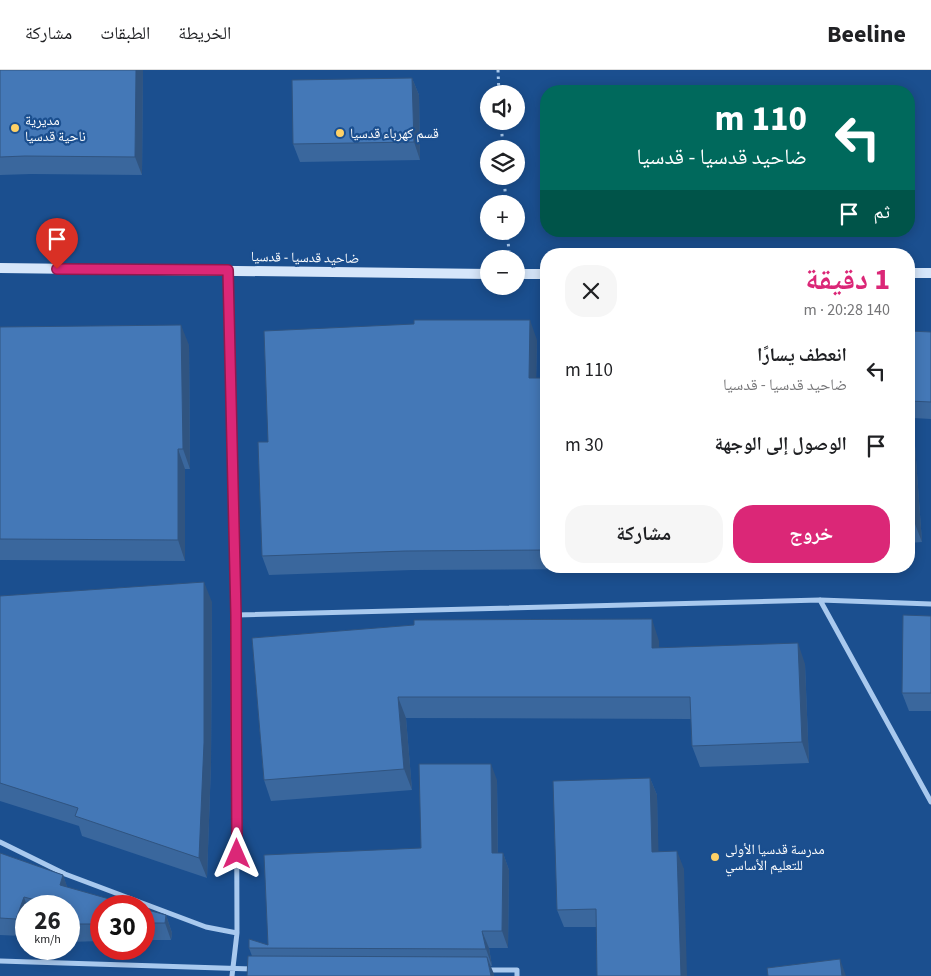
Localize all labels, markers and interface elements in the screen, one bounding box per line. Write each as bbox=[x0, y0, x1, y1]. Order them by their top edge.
text: Beeline bbox=[827, 17, 906, 52]
text: مشاركة bbox=[25, 21, 72, 46]
text: الطبقات bbox=[100, 21, 150, 46]
text: الخريطة bbox=[178, 21, 231, 46]
map controls bbox=[480, 85, 525, 295]
button: sound bbox=[480, 85, 525, 130]
text: 110 m bbox=[715, 94, 807, 144]
icon: left bbox=[825, 105, 890, 170]
place label: مديرية ناحية قدسيا bbox=[25, 111, 86, 147]
marker: مديرية ناحية قدسيا bbox=[9, 122, 21, 134]
place label: قسم كهرباء قدسيا bbox=[350, 124, 439, 144]
marker: قسم كهرباء قدسيا bbox=[334, 127, 346, 139]
button: layers bbox=[480, 140, 525, 185]
text: ضاحيد قدسيا - قدسيا bbox=[636, 141, 807, 173]
button: + bbox=[480, 195, 525, 240]
text: ثم bbox=[873, 199, 890, 226]
icon: arrive bbox=[835, 200, 863, 228]
pin bbox=[36, 218, 78, 269]
icon: arrive bbox=[43, 225, 71, 253]
street label: ضاحيد قدسيا - قدسيا bbox=[251, 247, 359, 269]
button: − bbox=[480, 250, 525, 295]
text: 1 دقيقة bbox=[805, 258, 890, 301]
button: close bbox=[565, 265, 617, 317]
text: 140 m · 20:28 bbox=[803, 299, 890, 321]
text: انعطف يسارًا bbox=[757, 342, 847, 369]
text: 110 m bbox=[565, 357, 613, 384]
icon: left bbox=[862, 357, 890, 385]
text: ضاحيد قدسيا - قدسيا bbox=[723, 374, 847, 396]
text: الوصول إلى الوجهة bbox=[714, 431, 847, 458]
text: 30 m bbox=[565, 432, 603, 459]
icon: arrive bbox=[862, 432, 890, 460]
button: مشاركة bbox=[565, 505, 723, 563]
button: خروج bbox=[733, 505, 890, 563]
position arrow bbox=[210, 827, 262, 879]
place label: مدرسة قدسيا الأولى للتعليم الأساسي bbox=[725, 840, 825, 877]
marker: مدرسة قدسيا الأولى للتعليم الأساسي bbox=[709, 851, 721, 863]
speed limit sign: 30 bbox=[90, 895, 155, 960]
text: 26 bbox=[34, 903, 61, 939]
text: km/h bbox=[34, 931, 61, 948]

